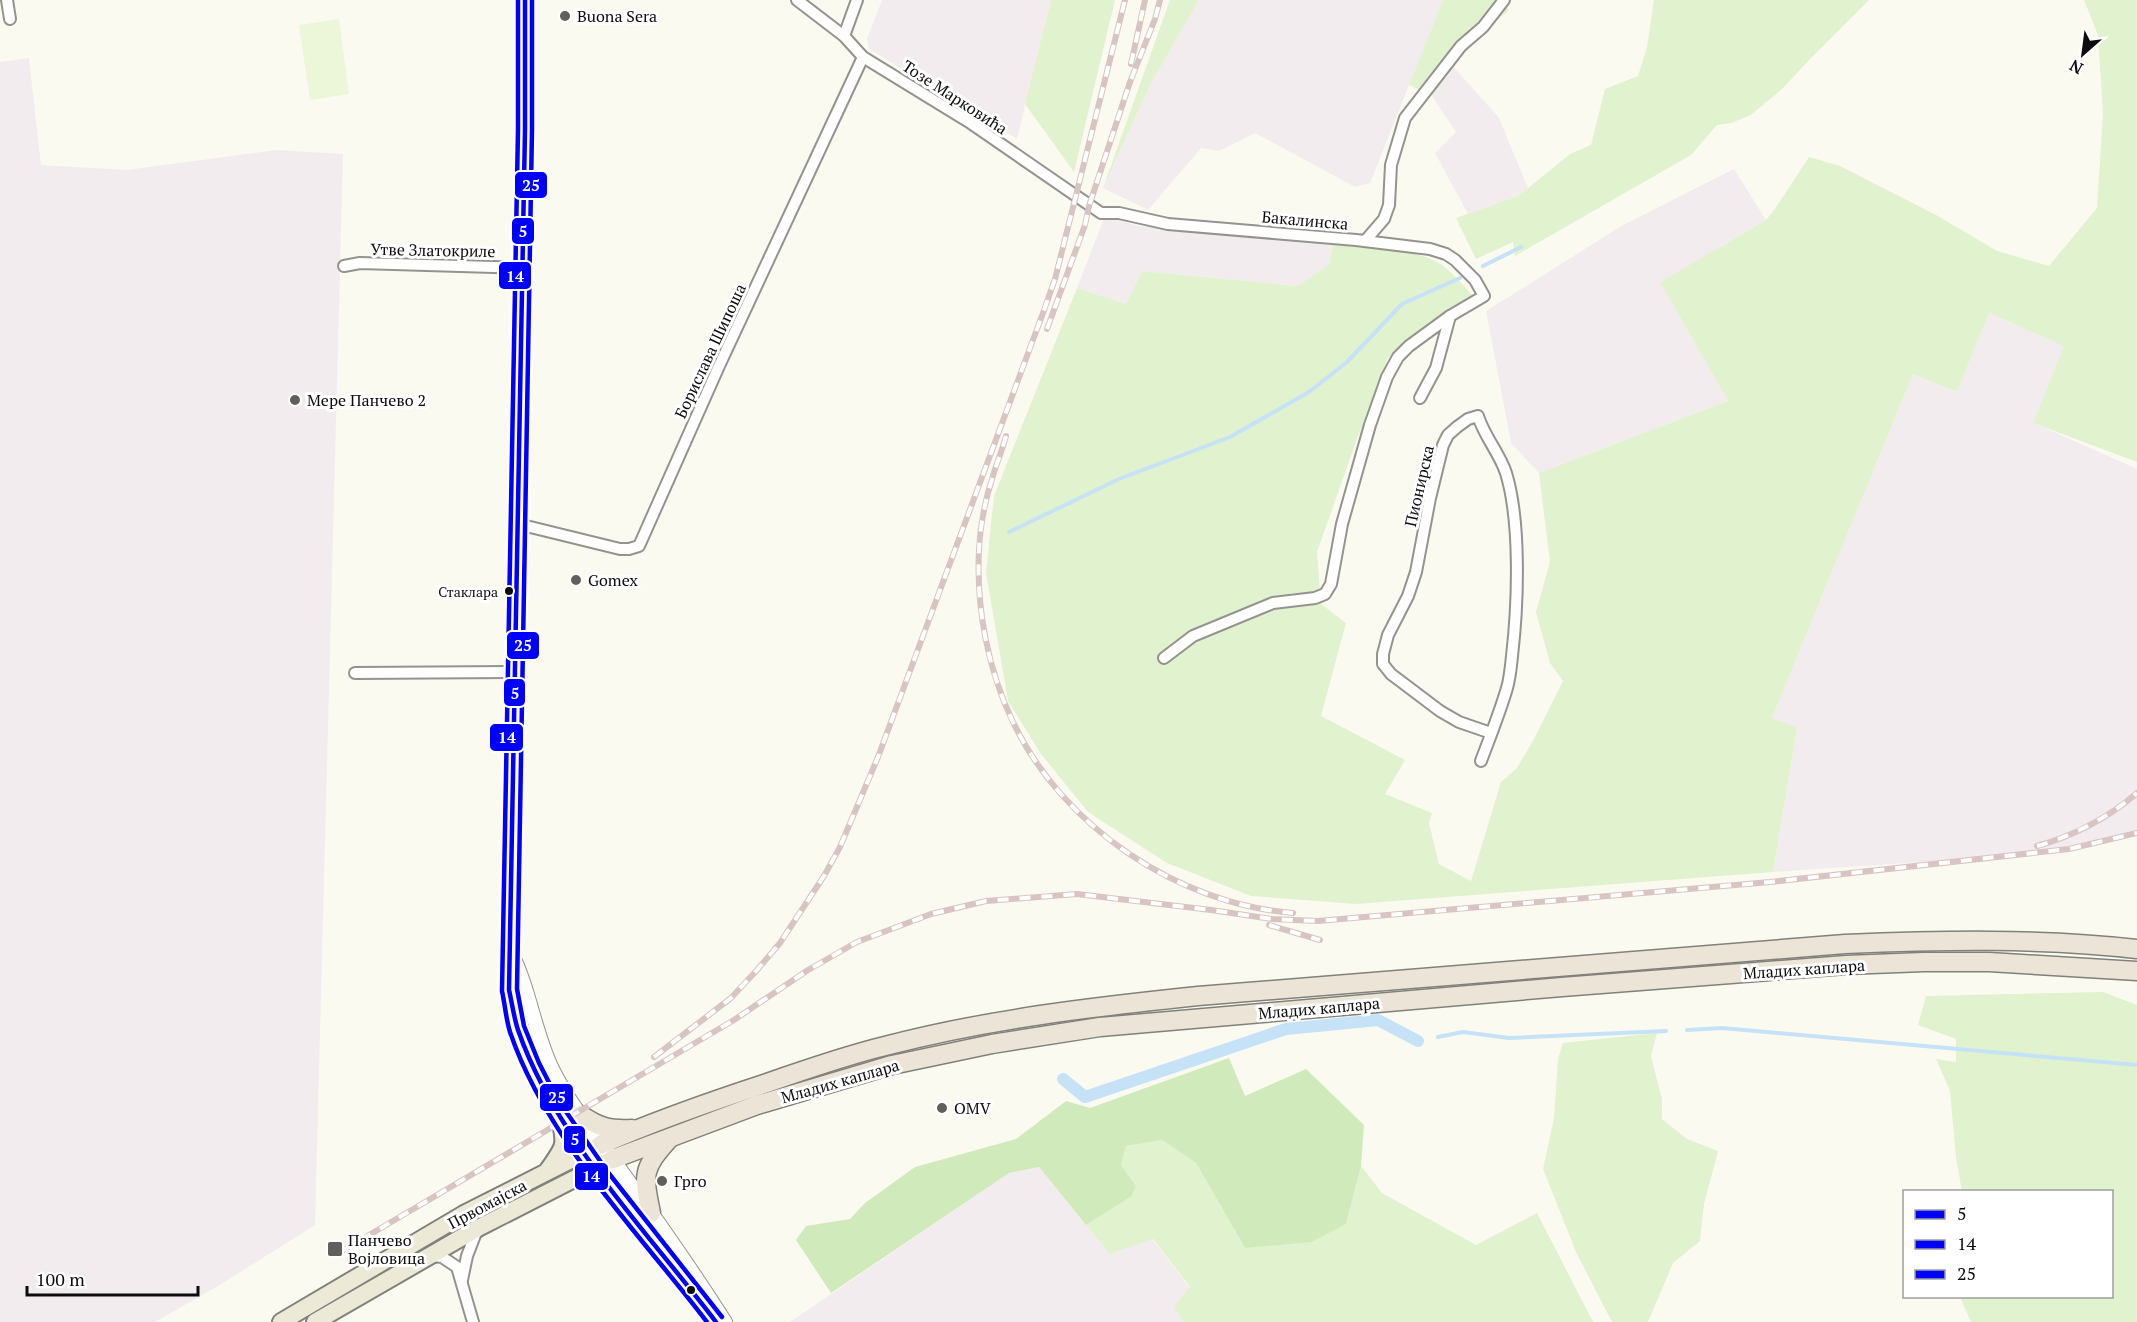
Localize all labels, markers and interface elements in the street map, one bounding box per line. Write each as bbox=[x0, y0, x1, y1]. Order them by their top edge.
place label: Buona Sera bbox=[577, 5, 657, 27]
marker: Buona Sera bbox=[558, 9, 572, 23]
north arrow bbox=[2053, 24, 2113, 84]
street label: Тозе Марковића bbox=[898, 55, 1012, 139]
text: N bbox=[2065, 55, 2086, 80]
line badge: 25 bbox=[514, 171, 548, 199]
text: 25 bbox=[522, 174, 540, 196]
street label: Бакалинска bbox=[1261, 205, 1349, 235]
line badge: 5 bbox=[511, 217, 535, 245]
text: 5 bbox=[518, 220, 528, 242]
street label: Утве Златокриле bbox=[370, 238, 496, 262]
line badge: 14 bbox=[498, 261, 532, 290]
text: 14 bbox=[506, 265, 524, 287]
street label: Борислава Шипоша bbox=[669, 280, 751, 422]
place label: Мере Панчево 2 bbox=[307, 389, 426, 411]
marker: Мере Панчево 2 bbox=[288, 393, 302, 407]
street label: Пионирска bbox=[1399, 443, 1439, 529]
place label: Gomex bbox=[588, 569, 638, 591]
marker: Gomex bbox=[569, 573, 583, 587]
place label: Стаклара bbox=[438, 582, 498, 601]
marker: Стаклара bbox=[503, 585, 515, 597]
line badge: 25 bbox=[506, 631, 540, 660]
text: 25 bbox=[514, 634, 532, 656]
line badge: 5 bbox=[503, 678, 526, 707]
text: 5 bbox=[510, 682, 520, 704]
line badge: 14 bbox=[489, 723, 524, 752]
text: 14 bbox=[498, 726, 516, 748]
street label: Младих каплара bbox=[1742, 954, 1866, 984]
street label: Младих каплара bbox=[1257, 992, 1381, 1024]
street label: Младих каплара bbox=[778, 1054, 902, 1108]
line badge: 25 bbox=[539, 1083, 574, 1112]
text: 25 bbox=[548, 1086, 566, 1108]
place label: OMV bbox=[954, 1097, 991, 1119]
marker: OMV bbox=[935, 1101, 949, 1115]
line badge: 5 bbox=[563, 1125, 586, 1154]
text: 5 bbox=[570, 1128, 580, 1150]
line badge: 14 bbox=[574, 1162, 609, 1191]
text: 14 bbox=[582, 1165, 600, 1187]
place label: Грго bbox=[674, 1170, 707, 1192]
street label: Првомајска bbox=[444, 1174, 530, 1234]
marker: Грго bbox=[655, 1174, 669, 1188]
legend bbox=[1903, 1190, 2113, 1298]
text: 5 bbox=[1957, 1201, 1967, 1225]
place label: Панчево Војловица bbox=[348, 1229, 425, 1269]
text: 14 bbox=[1957, 1231, 1977, 1255]
marker: Панчево Војловица bbox=[326, 1240, 344, 1258]
scale bar bbox=[27, 1259, 198, 1297]
text: 25 bbox=[1957, 1261, 1976, 1285]
text: 100 m bbox=[36, 1267, 85, 1291]
unlabelled marker bbox=[685, 1284, 697, 1296]

